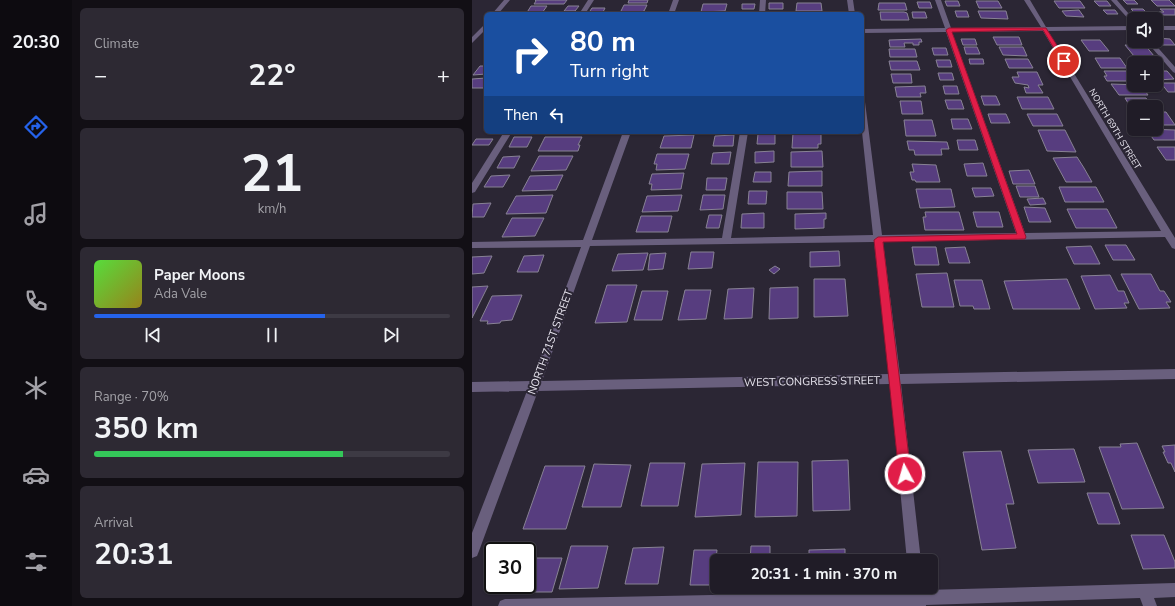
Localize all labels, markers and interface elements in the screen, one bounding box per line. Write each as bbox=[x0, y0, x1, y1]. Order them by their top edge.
map controls bbox=[1127, 12, 1163, 136]
button: sound bbox=[1127, 12, 1163, 48]
text: 80 m bbox=[570, 23, 636, 61]
icon: right bbox=[504, 28, 556, 80]
text: 20:30 bbox=[12, 30, 60, 54]
text: Climate bbox=[94, 35, 139, 53]
pin bbox=[1047, 44, 1081, 78]
icon: arrive bbox=[1053, 50, 1075, 72]
text: 22° bbox=[248, 55, 296, 96]
button: + bbox=[1127, 56, 1163, 92]
text: Turn right bbox=[570, 59, 649, 83]
text: − bbox=[94, 61, 107, 91]
text: + bbox=[437, 61, 450, 91]
street label: NORTH 69TH STREET bbox=[1086, 86, 1144, 172]
button: − bbox=[1127, 100, 1163, 136]
icon: left bbox=[546, 104, 568, 126]
text: Then bbox=[504, 105, 538, 125]
icon: directions bbox=[22, 113, 50, 141]
text: 21 bbox=[241, 138, 303, 209]
icon: music bbox=[22, 200, 50, 228]
text: km/h bbox=[258, 200, 286, 218]
text: Paper Moons bbox=[154, 265, 245, 285]
text: Ada Vale bbox=[154, 285, 207, 303]
icon: phone bbox=[22, 287, 50, 315]
street label: NORTH 71ST STREET bbox=[524, 287, 577, 397]
icon: previous bbox=[142, 324, 164, 346]
icon: pause bbox=[261, 324, 283, 346]
icon: next bbox=[380, 324, 402, 346]
street label: WEST CONGRESS STREET bbox=[744, 373, 881, 390]
icon: climate bbox=[22, 374, 50, 402]
text: Range · 70% bbox=[94, 388, 169, 406]
text: 350 km bbox=[94, 408, 199, 449]
position arrow bbox=[884, 453, 926, 495]
icon: car bbox=[22, 461, 50, 489]
text: Arrival bbox=[94, 514, 133, 532]
text: 20:31 bbox=[94, 534, 173, 575]
speed limit sign: 30 bbox=[484, 542, 536, 594]
icon: filters bbox=[22, 548, 50, 576]
text: 20:31 · 1 min · 370 m bbox=[751, 564, 897, 584]

